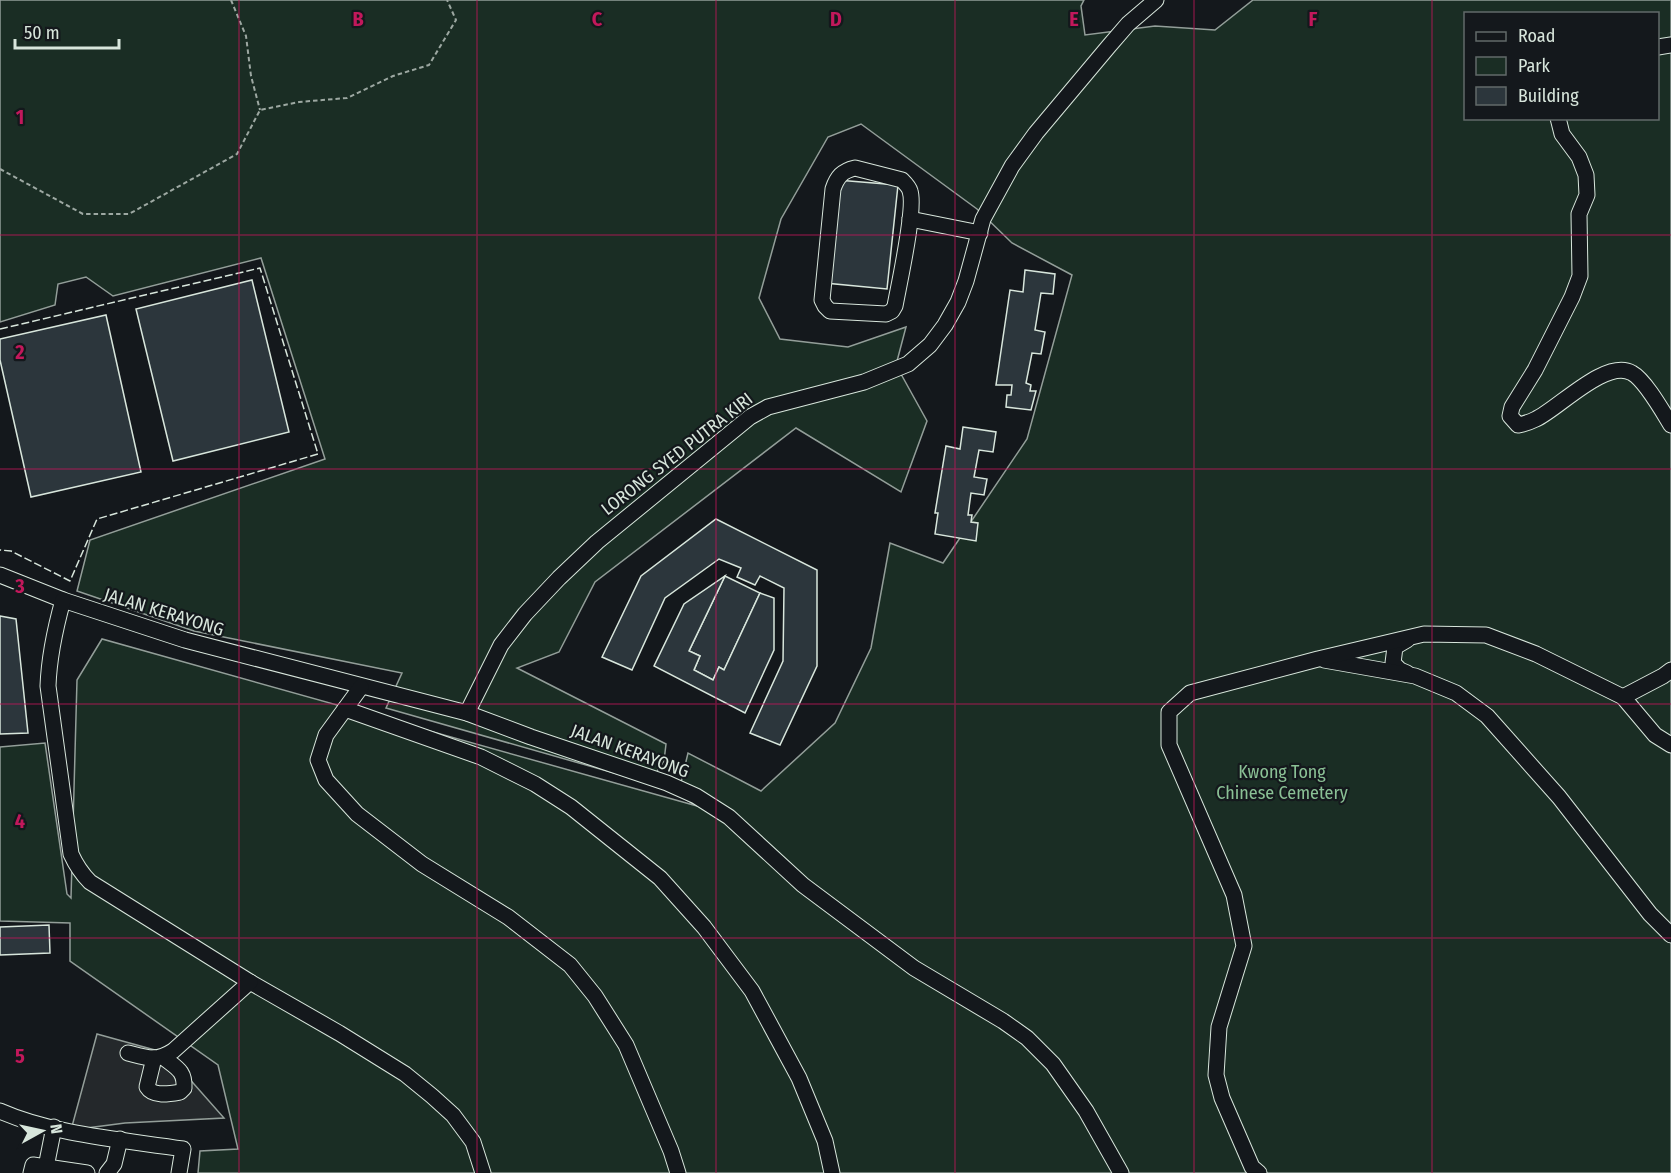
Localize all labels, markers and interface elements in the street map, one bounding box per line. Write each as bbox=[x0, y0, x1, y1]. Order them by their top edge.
text: B bbox=[352, 7, 364, 31]
text: C bbox=[592, 7, 603, 31]
text: D bbox=[830, 7, 842, 31]
text: E bbox=[1069, 7, 1079, 31]
text: F bbox=[1309, 7, 1318, 31]
scale bar bbox=[15, 12, 118, 50]
legend bbox=[1464, 12, 1659, 120]
text: 50 m bbox=[24, 22, 60, 44]
text: Road bbox=[1518, 25, 1555, 47]
text: Park bbox=[1518, 55, 1551, 77]
text: Building bbox=[1518, 85, 1579, 107]
text: 1 bbox=[16, 105, 24, 129]
text: 2 bbox=[14, 340, 25, 364]
street label: LORONG SYED PUTRA KIRI bbox=[597, 388, 757, 520]
text: 3 bbox=[14, 574, 25, 598]
street label: JALAN KERAYONG bbox=[101, 583, 227, 641]
street label: JALAN KERAYONG bbox=[568, 719, 692, 783]
park label: Kwong Tong Chinese Cemetery bbox=[1216, 761, 1348, 804]
text: 4 bbox=[15, 809, 25, 833]
text: 5 bbox=[15, 1044, 25, 1068]
north arrow bbox=[12, 1101, 72, 1161]
text: N bbox=[46, 1123, 66, 1135]

